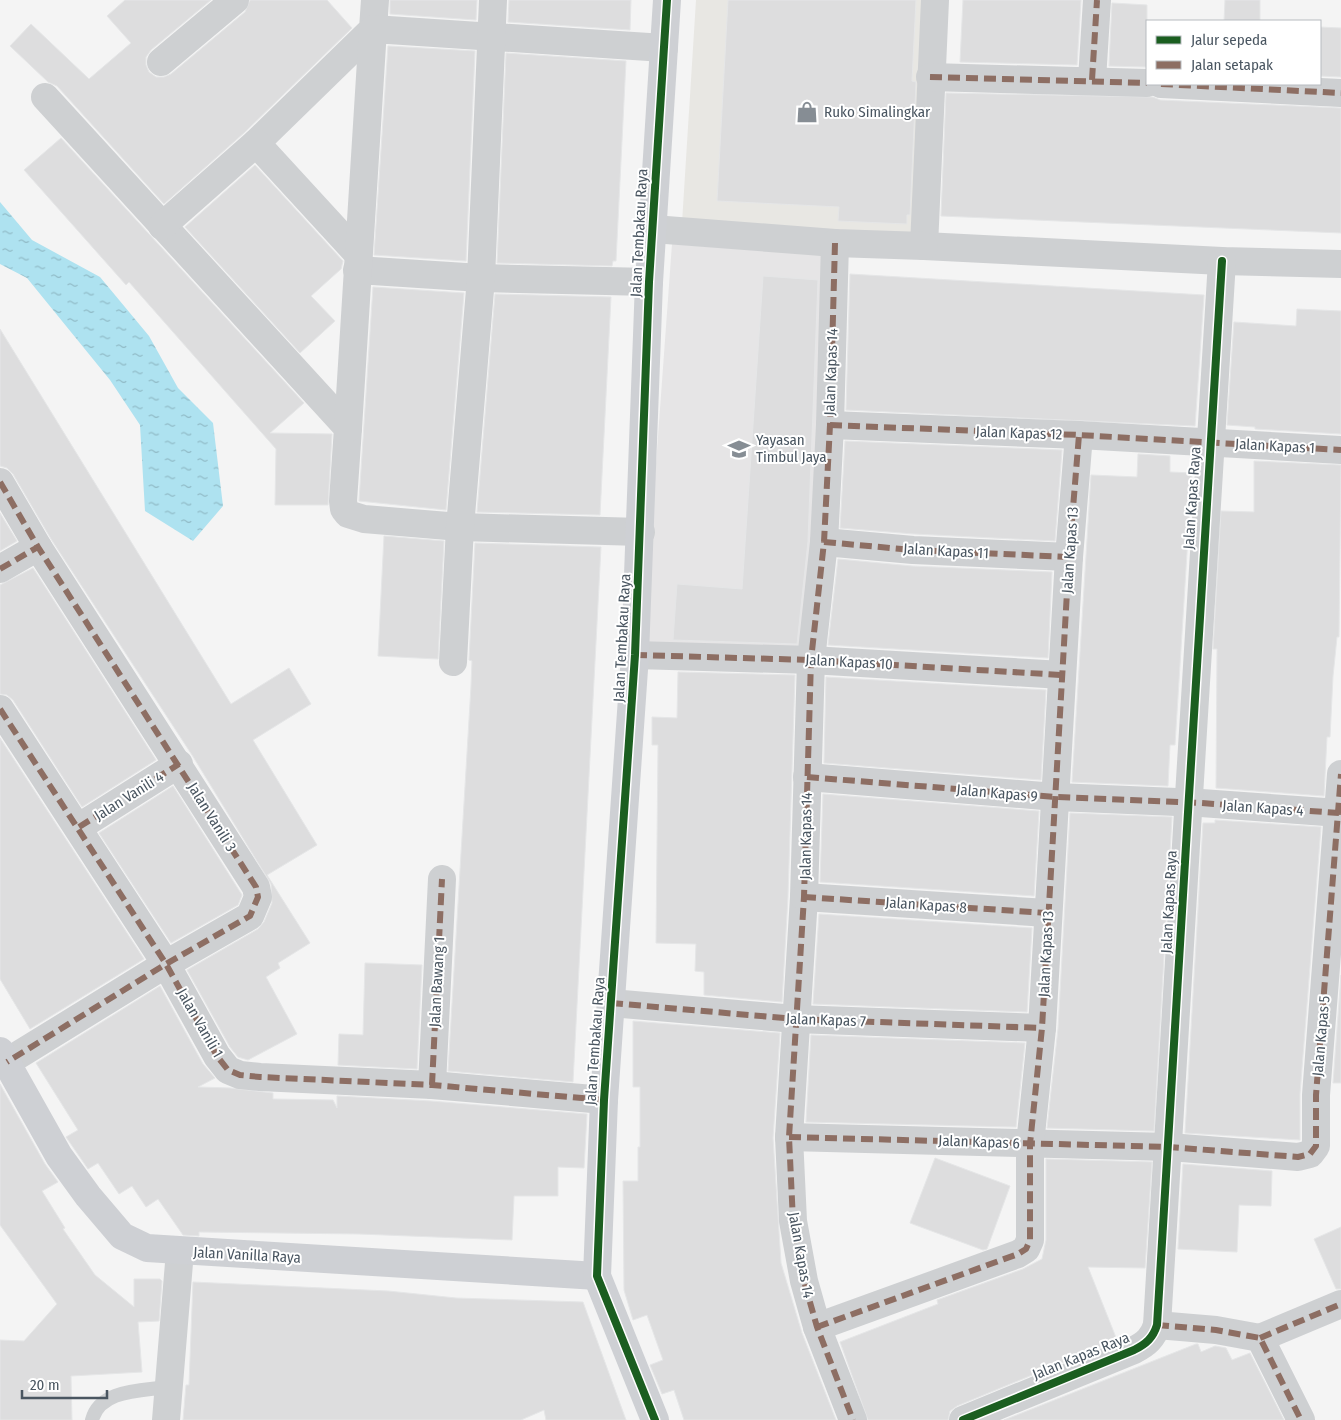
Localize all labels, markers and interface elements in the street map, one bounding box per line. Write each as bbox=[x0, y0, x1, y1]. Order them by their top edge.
legend bbox=[1146, 20, 1321, 85]
text: Jalur sepeda bbox=[1191, 31, 1267, 49]
text: Jalan setapak bbox=[1191, 56, 1273, 74]
shop icon: Ruko Simalingkar bbox=[794, 99, 820, 125]
place label: Ruko Simalingkar bbox=[824, 103, 931, 121]
street label: Jalan Tembakau Raya bbox=[627, 168, 651, 298]
street label: Jalan Kapas 14 bbox=[820, 328, 842, 416]
street label: Jalan Kapas 12 bbox=[975, 422, 1063, 444]
place label: Yayasan Timbul Jaya bbox=[756, 431, 827, 466]
street label: Jalan Kapas 1 bbox=[1235, 435, 1315, 457]
school or university icon: Yayasan Timbul Jaya bbox=[726, 436, 752, 462]
street label: Jalan Kapas Raya bbox=[1179, 446, 1205, 550]
street label: Jalan Kapas 13 bbox=[1058, 506, 1082, 594]
street label: Jalan Kapas 11 bbox=[903, 540, 989, 562]
street label: Jalan Tembakau Raya bbox=[610, 573, 634, 703]
street label: Jalan Kapas 10 bbox=[805, 651, 893, 673]
street label: Jalan Vanili 4 bbox=[91, 768, 167, 824]
street label: Jalan Vanili 3 bbox=[184, 779, 240, 855]
street label: Jalan Kapas 9 bbox=[956, 780, 1038, 806]
street label: Jalan Kapas 14 bbox=[796, 792, 816, 880]
street label: Jalan Kapas 4 bbox=[1222, 796, 1304, 820]
street label: Jalan Kapas Raya bbox=[1157, 850, 1181, 954]
street label: Jalan Kapas 8 bbox=[885, 893, 967, 917]
street label: Jalan Kapas 13 bbox=[1035, 910, 1057, 998]
street label: Jalan Bawang 1 bbox=[426, 936, 448, 1028]
street label: Jalan Tembakau Raya bbox=[582, 976, 608, 1106]
street label: Jalan Vanili 1 bbox=[173, 985, 227, 1061]
street label: Jalan Kapas 5 bbox=[1309, 995, 1334, 1077]
street label: Jalan Kapas 7 bbox=[786, 1010, 866, 1030]
street label: Jalan Kapas 6 bbox=[938, 1132, 1020, 1152]
street label: Jalan Kapas 14 bbox=[785, 1210, 817, 1300]
street label: Jalan Vanilla Raya bbox=[193, 1243, 301, 1267]
street label: Jalan Kapas Raya bbox=[1030, 1328, 1132, 1384]
scale bar bbox=[22, 1368, 108, 1400]
text: 20 m bbox=[30, 1376, 60, 1394]

